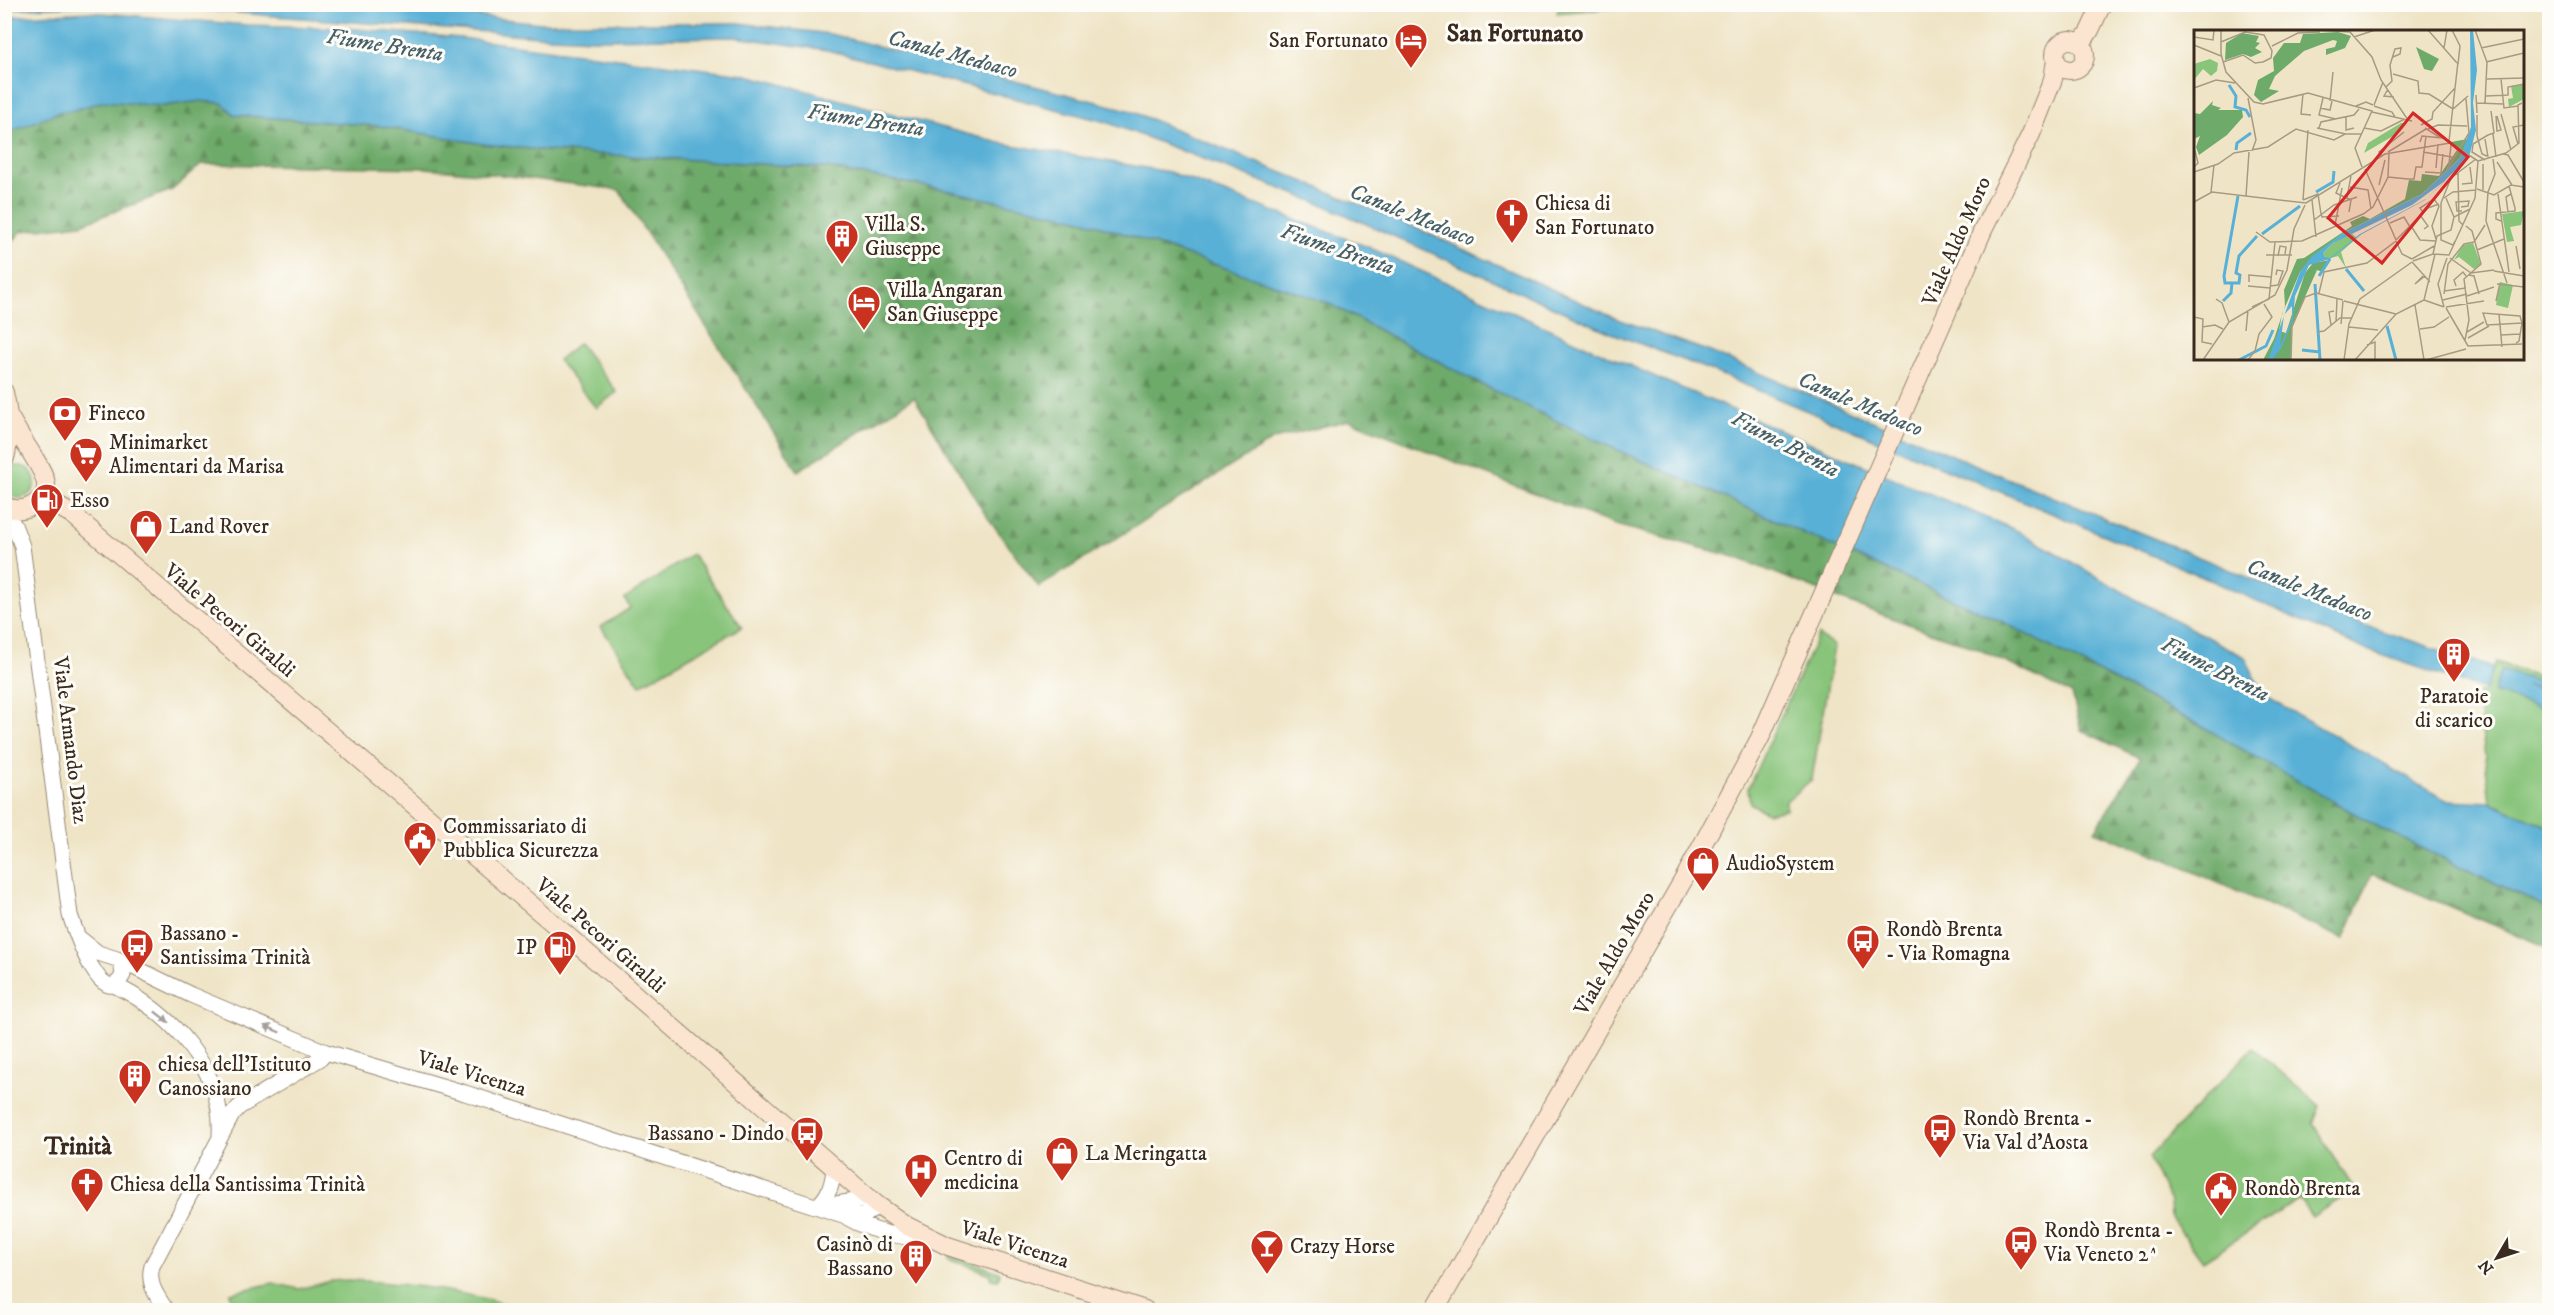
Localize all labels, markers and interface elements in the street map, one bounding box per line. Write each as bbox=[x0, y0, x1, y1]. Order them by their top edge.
district label: San Fortunato bbox=[1447, 19, 1583, 49]
hotel icon: San Fortunato bbox=[1393, 22, 1429, 69]
water label: Fiume Brenta bbox=[325, 23, 445, 68]
water label: Canale Medoaco bbox=[885, 24, 1020, 85]
place label: San Fortunato bbox=[1269, 28, 1388, 54]
inset map bbox=[2194, 30, 2524, 360]
water label: Fiume Brenta bbox=[806, 98, 926, 143]
street label: Viale Aldo Moro bbox=[1916, 173, 1997, 311]
water label: Canale Medoaco bbox=[1346, 178, 1479, 253]
place label: Chiesa di San Fortunato bbox=[1535, 191, 1654, 241]
church icon: Chiesa di San Fortunato bbox=[1494, 197, 1530, 244]
place label: Villa S. Giuseppe bbox=[864, 212, 941, 262]
building icon: Villa S. Giuseppe bbox=[824, 218, 860, 265]
water label: Fiume Brenta bbox=[1278, 218, 1397, 281]
place label: Villa Angaran San Giuseppe bbox=[886, 278, 1003, 328]
hotel icon: Villa Angaran San Giuseppe bbox=[846, 284, 882, 331]
water label: Canale Medoaco bbox=[1794, 366, 1927, 443]
bank icon: Fineco bbox=[47, 395, 83, 442]
place label: Fineco bbox=[88, 401, 145, 427]
water label: Fiume Brenta bbox=[1727, 405, 1844, 484]
place label: Minimarket Alimentari da Marisa bbox=[109, 430, 284, 480]
supermarket icon: Minimarket Alimentari da Marisa bbox=[68, 436, 104, 483]
fuel station icon: Esso bbox=[29, 482, 65, 529]
place label: Esso bbox=[70, 488, 109, 514]
shop icon: Land Rover bbox=[128, 508, 164, 555]
place label: Land Rover bbox=[169, 514, 269, 540]
water label: Canale Medoaco bbox=[2243, 553, 2376, 628]
street label: Viale Pecori Giraldi bbox=[158, 558, 300, 683]
water label: Fiume Brenta bbox=[2157, 631, 2274, 708]
building icon: Paratoie di scarico bbox=[2436, 636, 2472, 683]
street label: Viale Armando Diaz bbox=[47, 654, 93, 825]
place label: Paratoie di scarico bbox=[2415, 684, 2493, 734]
place label: Commissariato di Pubblica Sicurezza bbox=[443, 814, 598, 864]
public building icon: Commissariato di Pubblica Sicurezza bbox=[402, 820, 438, 867]
shop icon: AudioSystem bbox=[1685, 845, 1721, 892]
place label: AudioSystem bbox=[1726, 851, 1835, 877]
street label: Viale Pecori Giraldi bbox=[529, 872, 671, 999]
street label: Viale Aldo Moro bbox=[1568, 887, 1661, 1021]
place label: Rondò Brenta - Via Romagna bbox=[1886, 917, 2010, 967]
place label: Bassano - Santissima Trinità bbox=[160, 921, 311, 971]
bus stop icon: Rondò Brenta - Via Romagna bbox=[1845, 923, 1881, 970]
bus stop icon: Bassano - Santissima Trinità bbox=[119, 927, 155, 974]
fuel station icon: IP bbox=[542, 929, 578, 976]
place label: IP bbox=[516, 935, 537, 961]
one-way arrow bbox=[154, 1011, 170, 1024]
one-way arrow bbox=[262, 1024, 280, 1034]
street label: Viale Vicenza bbox=[413, 1045, 529, 1103]
place label: chiesa dell'Istituto Canossiano bbox=[158, 1052, 311, 1102]
building icon: chiesa dell'Istituto Canossiano bbox=[117, 1058, 153, 1105]
place label: Rondò Brenta - Via Val d'Aosta bbox=[1962, 1106, 2092, 1156]
bus stop icon: Rondò Brenta - Via Val d'Aosta bbox=[1922, 1112, 1958, 1159]
bus stop icon: Bassano - Dindo bbox=[789, 1115, 825, 1162]
place label: Bassano - Dindo bbox=[648, 1121, 784, 1147]
district label: Trinità bbox=[43, 1132, 112, 1162]
shop icon: La Meringatta bbox=[1044, 1135, 1080, 1182]
place label: La Meringatta bbox=[1085, 1141, 1207, 1167]
place label: Centro di medicina bbox=[944, 1146, 1023, 1196]
hospital icon: Centro di medicina bbox=[903, 1152, 939, 1199]
church icon: Chiesa della Santissima Trinità bbox=[69, 1166, 105, 1213]
public building icon: Rondò Brenta bbox=[2203, 1170, 2239, 1217]
place label: Chiesa della Santissima Trinità bbox=[110, 1172, 365, 1198]
place label: Rondò Brenta bbox=[2244, 1176, 2360, 1202]
street label: Viale Vicenza bbox=[956, 1215, 1072, 1275]
place label: Rondò Brenta - Via Veneto 2^ bbox=[2043, 1218, 2173, 1268]
bus stop icon: Rondò Brenta - Via Veneto 2^ bbox=[2003, 1224, 2039, 1271]
bar icon: Crazy Horse bbox=[1249, 1228, 1285, 1275]
north arrow bbox=[2467, 1228, 2527, 1288]
place label: Casinò di Bassano bbox=[816, 1232, 893, 1282]
place label: Crazy Horse bbox=[1290, 1234, 1395, 1260]
building icon: Casinò di Bassano bbox=[898, 1238, 934, 1285]
text: N bbox=[2474, 1255, 2498, 1278]

